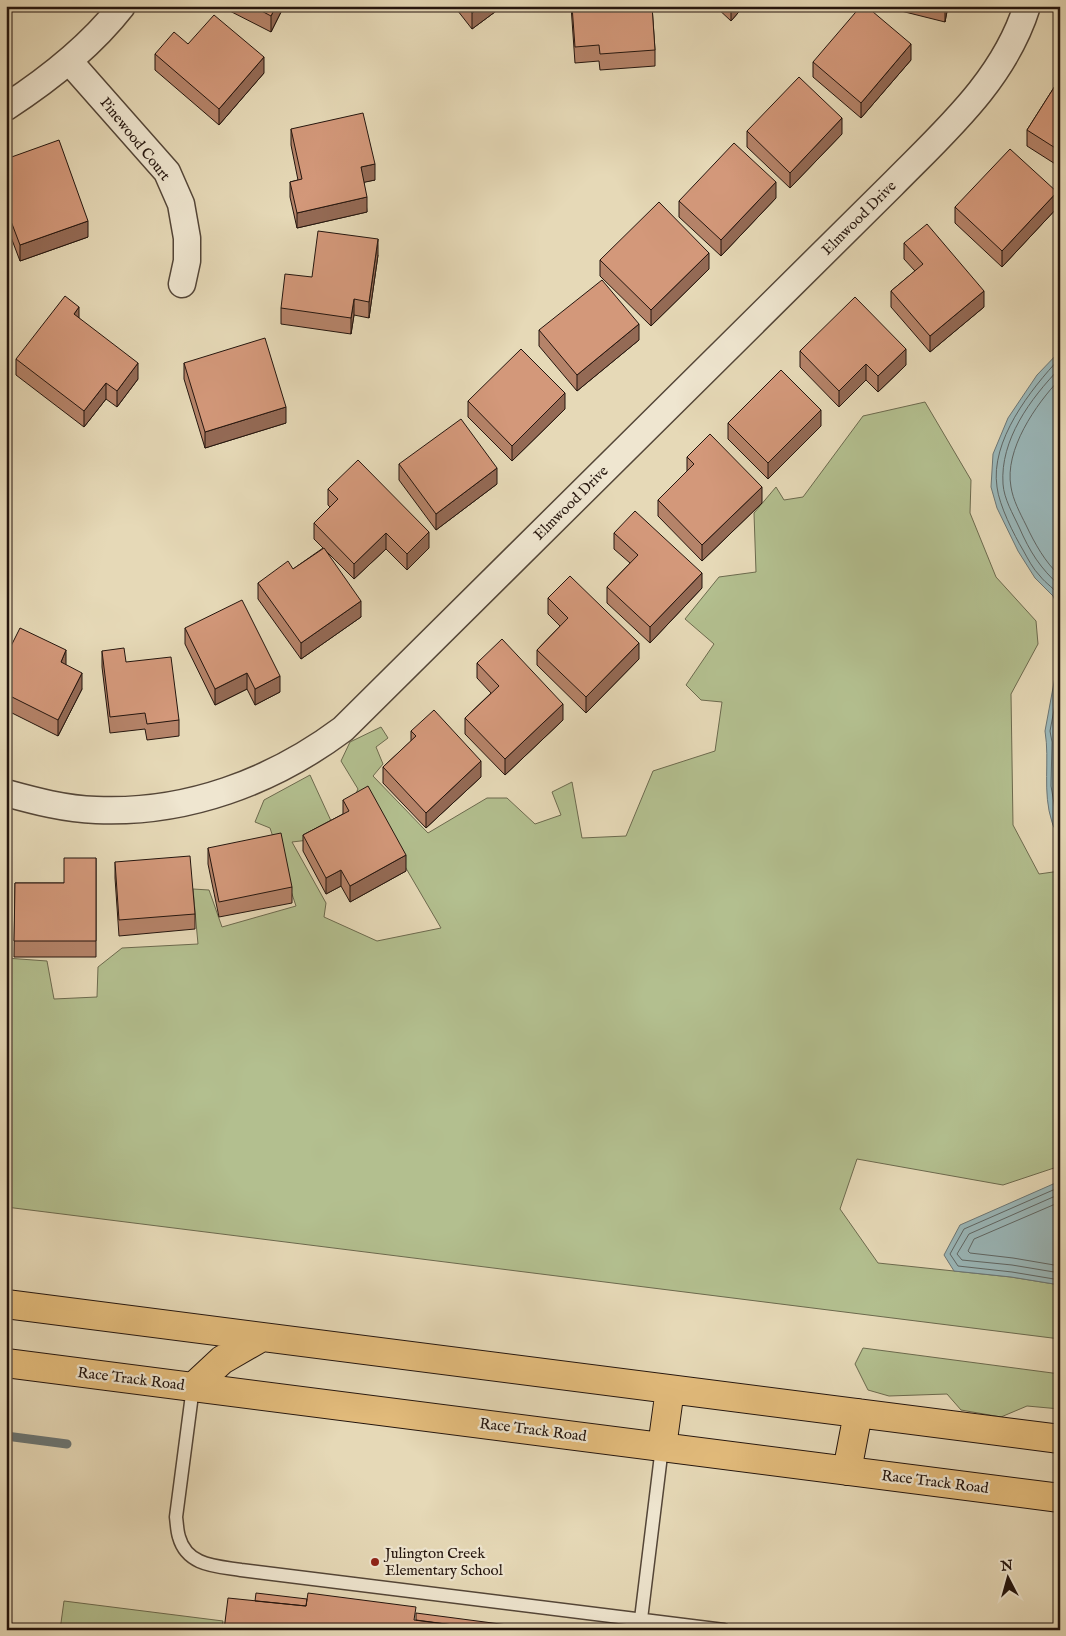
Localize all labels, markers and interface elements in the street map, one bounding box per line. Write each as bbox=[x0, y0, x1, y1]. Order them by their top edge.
street label: Pinewood Court bbox=[96, 93, 174, 185]
street label: Elmwood Drive bbox=[818, 177, 900, 259]
street label: Elmwood Drive bbox=[530, 462, 612, 544]
street label: Race Track Road bbox=[76, 1363, 187, 1395]
street label: Race Track Road bbox=[478, 1414, 589, 1446]
street label: Race Track Road bbox=[880, 1466, 991, 1498]
place label: Julington Creek Elementary School bbox=[383, 1544, 504, 1580]
north arrow bbox=[984, 1554, 1034, 1604]
marker: Julington Creek Elementary School bbox=[369, 1556, 381, 1568]
text: N bbox=[999, 1556, 1014, 1576]

